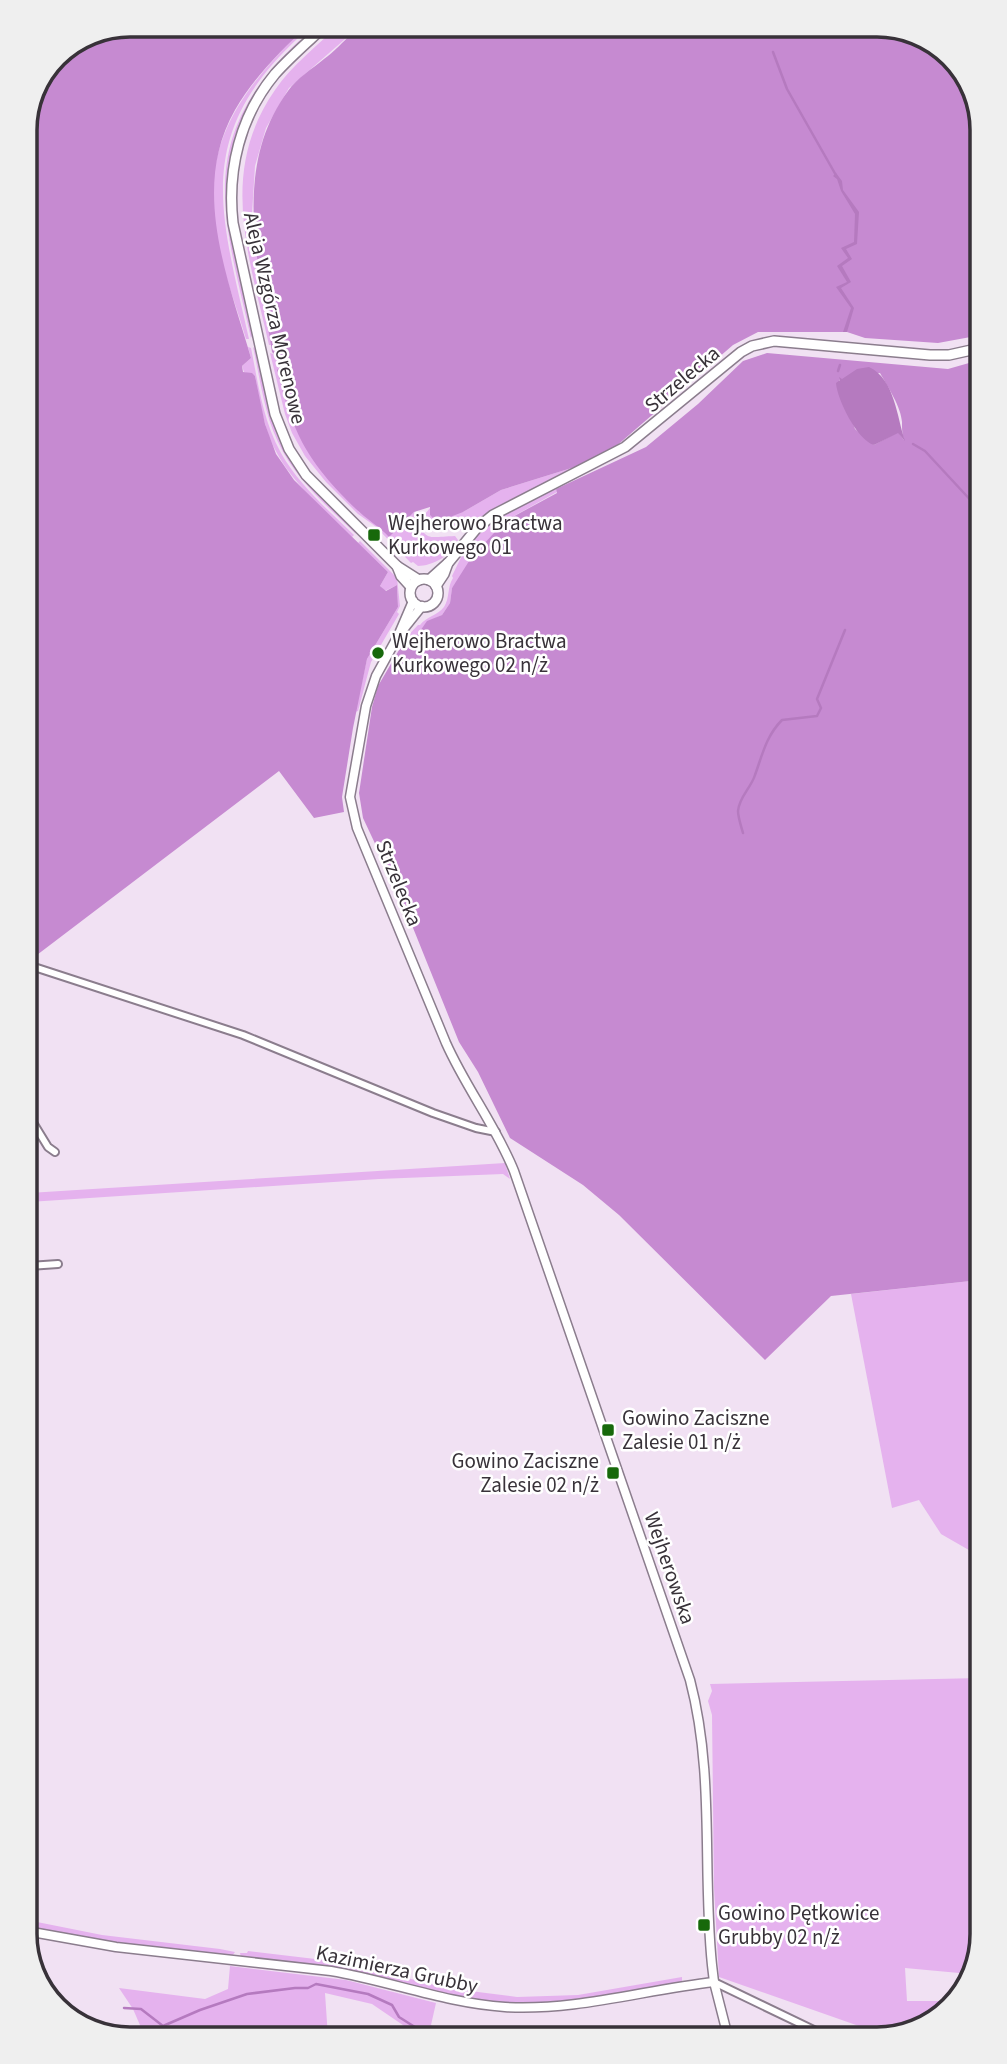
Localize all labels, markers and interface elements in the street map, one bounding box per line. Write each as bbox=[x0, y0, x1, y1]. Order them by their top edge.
street label: Aleja Wzgórza Morenowe bbox=[236, 209, 314, 427]
street label: Strzelecka bbox=[638, 338, 726, 420]
place label: Wejherowo Bractwa Kurkowego 01 bbox=[388, 508, 563, 562]
marker: Wejherowo Bractwa Kurkowego 01 bbox=[366, 527, 382, 543]
place label: Wejherowo Bractwa Kurkowego 02 n/ż bbox=[392, 626, 567, 680]
marker: Wejherowo Bractwa Kurkowego 02 n/ż bbox=[370, 645, 386, 661]
street label: Strzelecka bbox=[368, 836, 430, 930]
place label: Gowino Zaciszne Zalesie 01 n/ż bbox=[622, 1403, 770, 1457]
marker: Gowino Zaciszne Zalesie 01 n/ż bbox=[600, 1422, 616, 1438]
place label: Gowino Zaciszne Zalesie 02 n/ż bbox=[451, 1446, 599, 1500]
marker: Gowino Zaciszne Zalesie 02 n/ż bbox=[605, 1465, 621, 1481]
street label: Wejherowska bbox=[637, 1508, 703, 1628]
place label: Gowino Pętkowice Grubby 02 n/ż bbox=[718, 1898, 879, 1952]
marker: Gowino Pętkowice Grubby 02 n/ż bbox=[696, 1917, 712, 1933]
street label: Kazimierza Grubby bbox=[313, 1937, 481, 2001]

